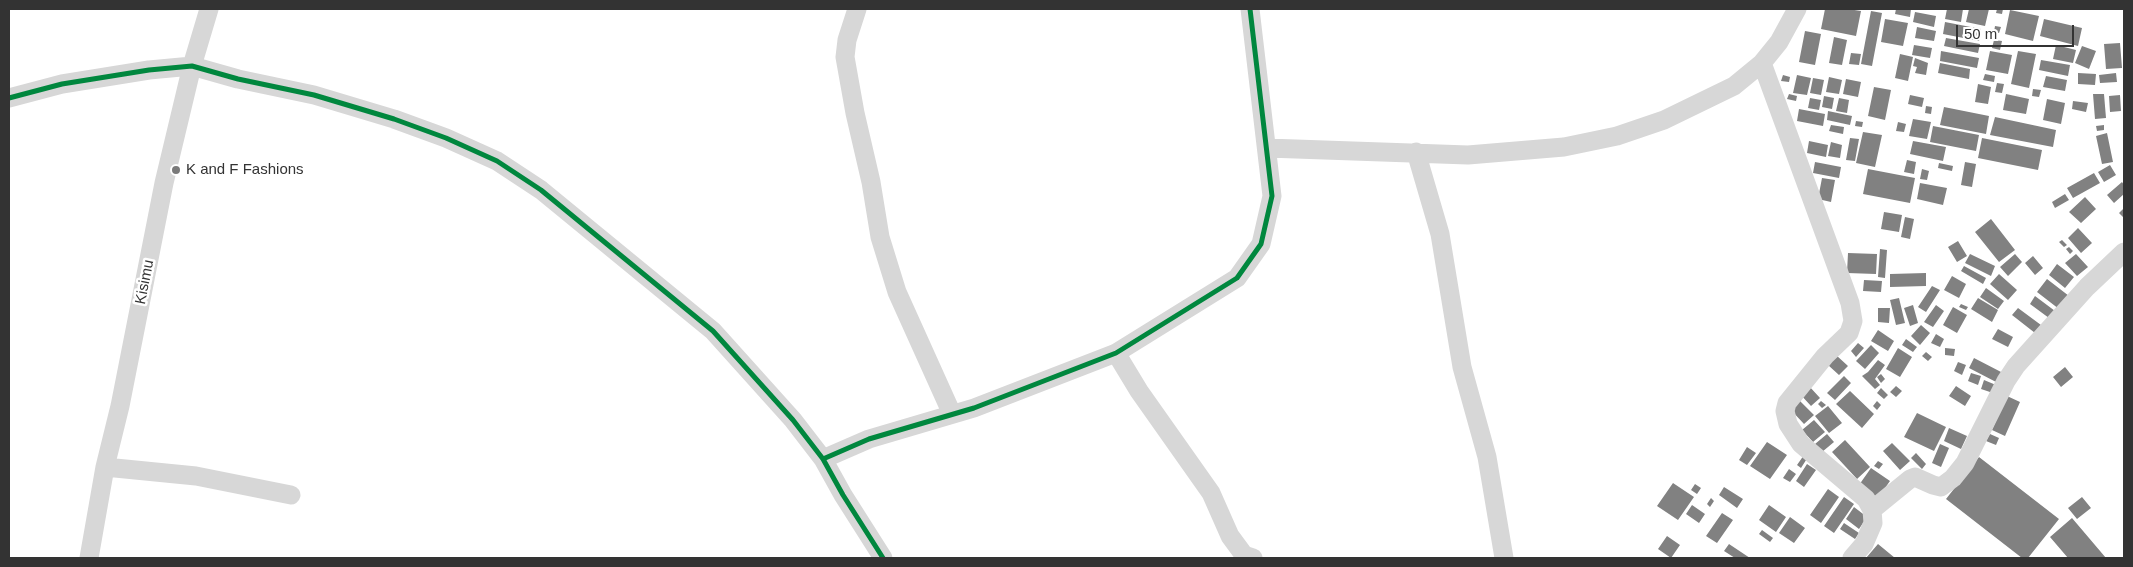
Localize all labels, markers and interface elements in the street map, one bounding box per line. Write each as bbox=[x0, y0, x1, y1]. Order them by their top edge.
scale bar bbox=[1958, 15, 2076, 47]
text: 50 m bbox=[1964, 25, 1997, 42]
place label: K and F Fashions bbox=[186, 161, 304, 179]
marker: K and F Fashions bbox=[170, 164, 182, 176]
street label: Kisimu bbox=[132, 258, 158, 306]

